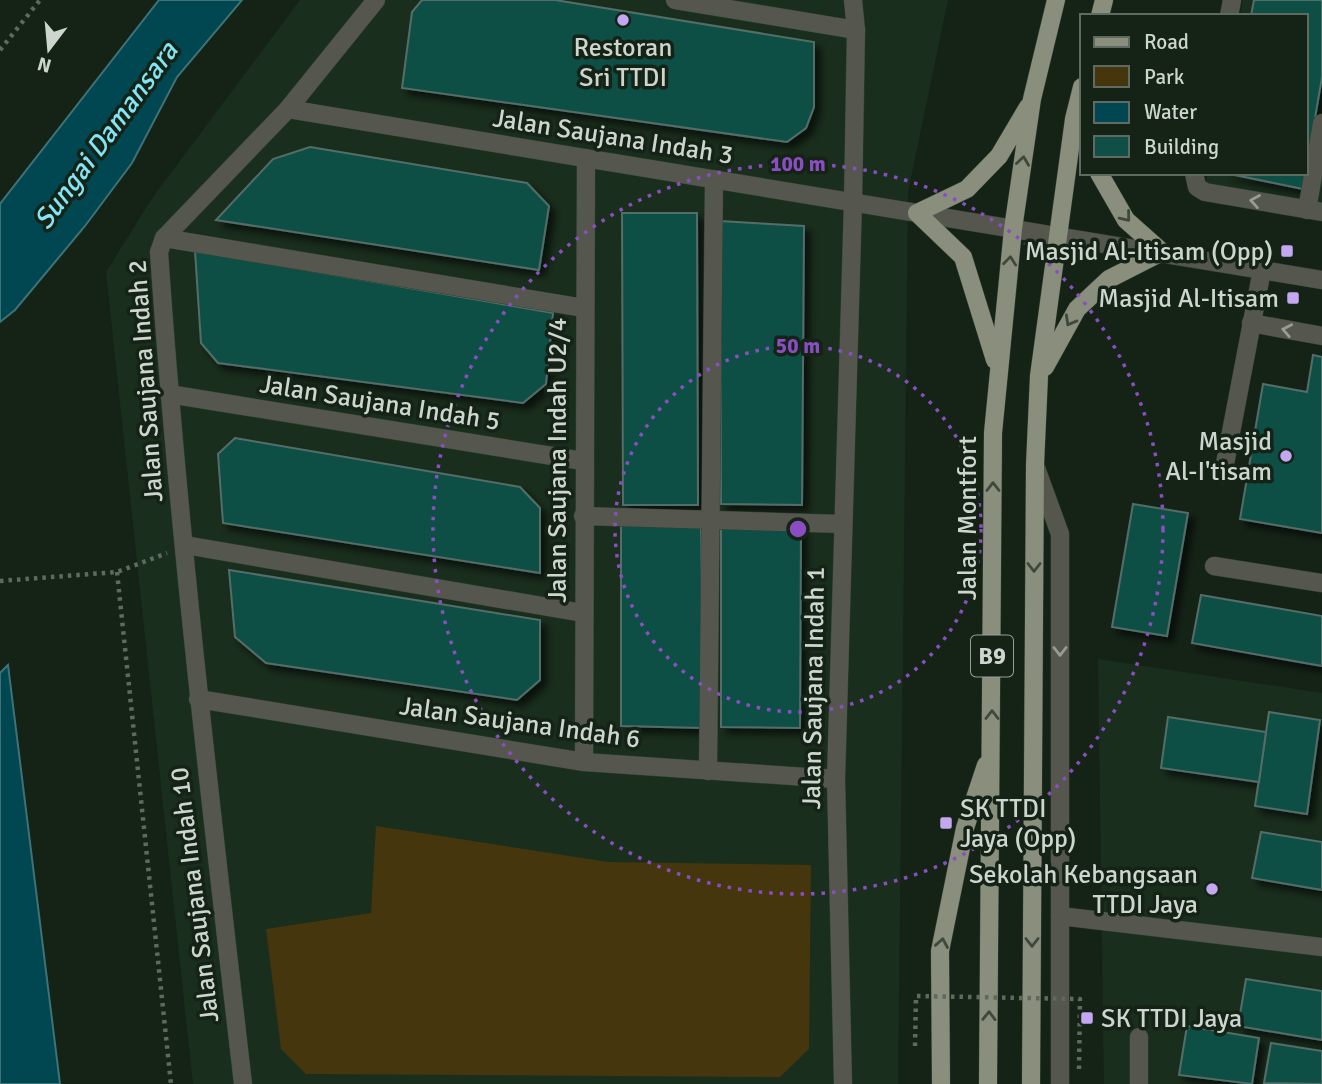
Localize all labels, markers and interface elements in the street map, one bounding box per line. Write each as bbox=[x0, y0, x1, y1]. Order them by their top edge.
marker: Restoran Sri TTDI bbox=[615, 12, 631, 28]
north arrow bbox=[14, 14, 84, 84]
legend bbox=[1080, 14, 1308, 175]
text: Road bbox=[1144, 29, 1189, 55]
place label: Restoran Sri TTDI bbox=[574, 32, 672, 94]
water label: Sungai Damansara bbox=[26, 35, 186, 236]
text: N bbox=[35, 51, 54, 78]
text: Park bbox=[1144, 64, 1185, 90]
text: Water bbox=[1144, 99, 1197, 125]
street label: Jalan Saujana Indah 3 bbox=[490, 102, 735, 172]
text: Building bbox=[1144, 134, 1219, 160]
text: 100 m bbox=[770, 151, 826, 177]
one-way arrow bbox=[1016, 155, 1031, 167]
one-way arrow bbox=[1249, 194, 1261, 209]
one-way arrow bbox=[1117, 209, 1130, 221]
place label: Masjid Al-Itisam (Opp) bbox=[1025, 236, 1273, 268]
marker: Masjid Al-Itisam (Opp) bbox=[1279, 243, 1295, 259]
one-way arrow bbox=[1002, 255, 1017, 266]
street label: Jalan Saujana Indah 2 bbox=[122, 259, 170, 503]
place label: Masjid Al-Itisam bbox=[1098, 283, 1279, 315]
marker: Masjid Al-Itisam bbox=[1285, 290, 1301, 306]
one-way arrow bbox=[1065, 313, 1078, 326]
street label: Jalan Saujana Indah U2/4 bbox=[542, 317, 574, 603]
one-way arrow bbox=[1281, 323, 1293, 338]
text: 50 m bbox=[776, 333, 820, 359]
street label: Jalan Saujana Indah 5 bbox=[257, 368, 502, 438]
place label: Masjid Al-I'tisam bbox=[1165, 426, 1272, 488]
street label: Jalan Montfort bbox=[952, 436, 984, 600]
marker: Masjid Al-I'tisam bbox=[1278, 448, 1294, 464]
one-way arrow bbox=[985, 482, 1001, 492]
centre of rings bbox=[786, 517, 810, 541]
one-way arrow bbox=[1026, 562, 1042, 573]
street label: Jalan Saujana Indah 1 bbox=[796, 566, 832, 810]
road number: B9 bbox=[971, 636, 1013, 676]
one-way arrow bbox=[1052, 647, 1068, 657]
street label: Jalan Saujana Indah 6 bbox=[397, 690, 642, 756]
one-way arrow bbox=[984, 709, 1000, 720]
street label: Jalan Saujana Indah 10 bbox=[163, 765, 227, 1024]
place label: SK TTDI Jaya (Opp) bbox=[960, 793, 1076, 855]
marker: SK TTDI Jaya (Opp) bbox=[938, 815, 954, 831]
place label: Sekolah Kebangsaan TTDI Jaya bbox=[969, 859, 1198, 921]
marker: Sekolah Kebangsaan TTDI Jaya bbox=[1204, 881, 1220, 897]
one-way arrow bbox=[934, 937, 949, 948]
one-way arrow bbox=[1024, 937, 1040, 947]
place label: SK TTDI Jaya bbox=[1101, 1003, 1242, 1035]
one-way arrow bbox=[981, 1010, 997, 1021]
marker: SK TTDI Jaya bbox=[1079, 1010, 1095, 1026]

